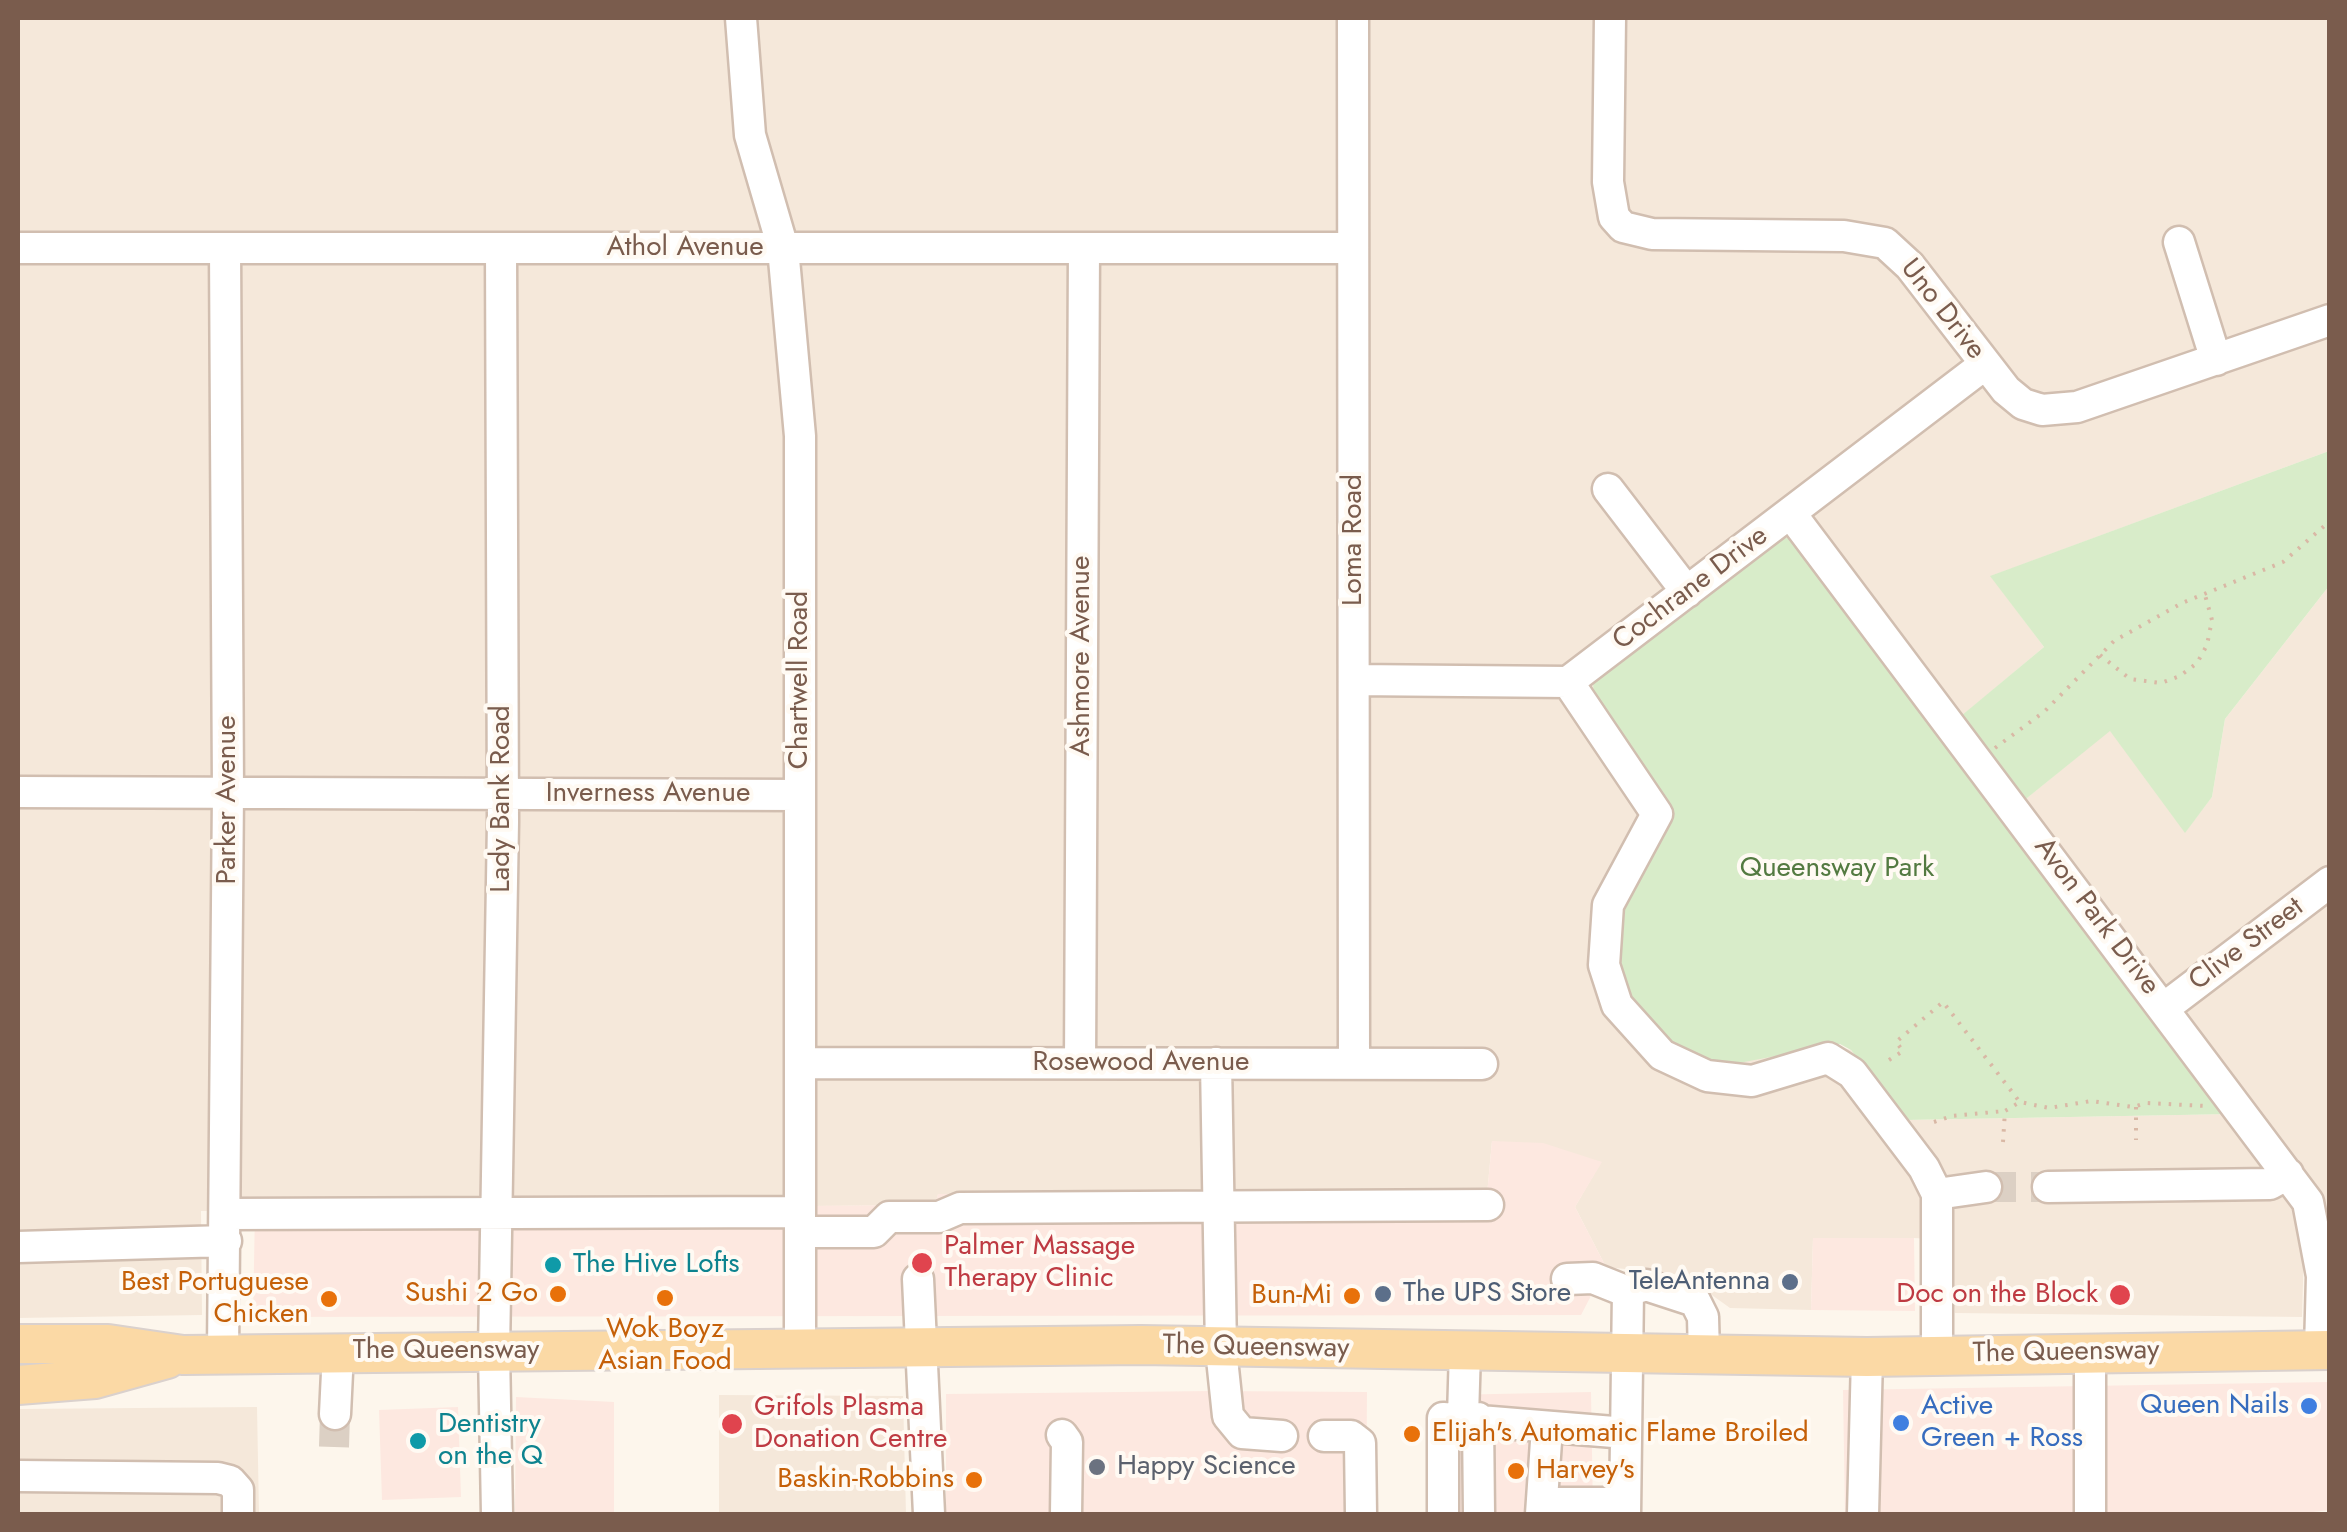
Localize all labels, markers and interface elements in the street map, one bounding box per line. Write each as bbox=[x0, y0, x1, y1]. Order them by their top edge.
street label: Athol Avenue bbox=[606, 231, 764, 265]
street label: Uno Drive bbox=[1892, 253, 1992, 367]
street label: Loma Road bbox=[1337, 474, 1371, 606]
street label: Cochrane Drive bbox=[1607, 520, 1775, 658]
street label: Ashmore Avenue bbox=[1065, 556, 1099, 756]
street label: Chartwell Road bbox=[783, 591, 817, 769]
street label: Lady Bank Road bbox=[485, 705, 519, 893]
street label: Parker Avenue bbox=[211, 715, 245, 885]
street label: Inverness Avenue bbox=[546, 777, 750, 811]
street label: Avon Park Drive bbox=[2026, 832, 2166, 1002]
park label: Queensway Park bbox=[1740, 852, 1934, 886]
street label: Clive Street bbox=[2183, 891, 2311, 999]
street label: Rosewood Avenue bbox=[1032, 1046, 1250, 1080]
place label: Palmer Massage Therapy Clinic bbox=[944, 1230, 1135, 1296]
place label: The Hive Lofts bbox=[573, 1248, 739, 1282]
marker: Palmer Massage Therapy Clinic bbox=[909, 1250, 935, 1276]
marker: The Hive Lofts bbox=[542, 1254, 564, 1276]
place label: TeleAntenna bbox=[1629, 1265, 1770, 1299]
place label: Best Portuguese Chicken bbox=[121, 1266, 309, 1332]
marker: TeleAntenna bbox=[1779, 1271, 1801, 1293]
place label: Sushi 2 Go bbox=[405, 1277, 538, 1311]
place label: The UPS Store bbox=[1403, 1277, 1571, 1311]
place label: Doc on the Block bbox=[1896, 1278, 2098, 1312]
place label: Bun-Mi bbox=[1251, 1279, 1332, 1313]
marker: Doc on the Block bbox=[2107, 1282, 2133, 1308]
marker: Sushi 2 Go bbox=[547, 1283, 569, 1305]
marker: The UPS Store bbox=[1372, 1283, 1394, 1305]
marker: Bun-Mi bbox=[1341, 1285, 1363, 1307]
marker: Wok Boyz Asian Food bbox=[654, 1287, 676, 1309]
marker: Best Portuguese Chicken bbox=[318, 1288, 340, 1310]
place label: Wok Boyz Asian Food bbox=[598, 1313, 732, 1379]
street label: The Queensway bbox=[1162, 1330, 1350, 1366]
street label: The Queensway bbox=[353, 1334, 539, 1368]
street label: The Queensway bbox=[1972, 1335, 2160, 1371]
place label: Queen Nails bbox=[2140, 1389, 2289, 1423]
place label: Active Green + Ross bbox=[1921, 1390, 2083, 1456]
place label: Grifols Plasma Donation Centre bbox=[754, 1391, 948, 1457]
marker: Queen Nails bbox=[2298, 1395, 2320, 1417]
place label: Dentistry on the Q bbox=[438, 1408, 543, 1474]
marker: Grifols Plasma Donation Centre bbox=[719, 1411, 745, 1437]
marker: Active Green + Ross bbox=[1890, 1412, 1912, 1434]
place label: Elijah's Automatic Flame Broiled bbox=[1432, 1417, 1809, 1451]
marker: Elijah's Automatic Flame Broiled bbox=[1401, 1423, 1423, 1445]
marker: Dentistry on the Q bbox=[407, 1430, 429, 1452]
place label: Happy Science bbox=[1117, 1450, 1296, 1484]
place label: Harvey's bbox=[1536, 1454, 1635, 1488]
marker: Happy Science bbox=[1086, 1456, 1108, 1478]
marker: Harvey's bbox=[1505, 1460, 1527, 1482]
place label: Baskin-Robbins bbox=[777, 1463, 954, 1497]
marker: Baskin-Robbins bbox=[963, 1469, 985, 1491]

